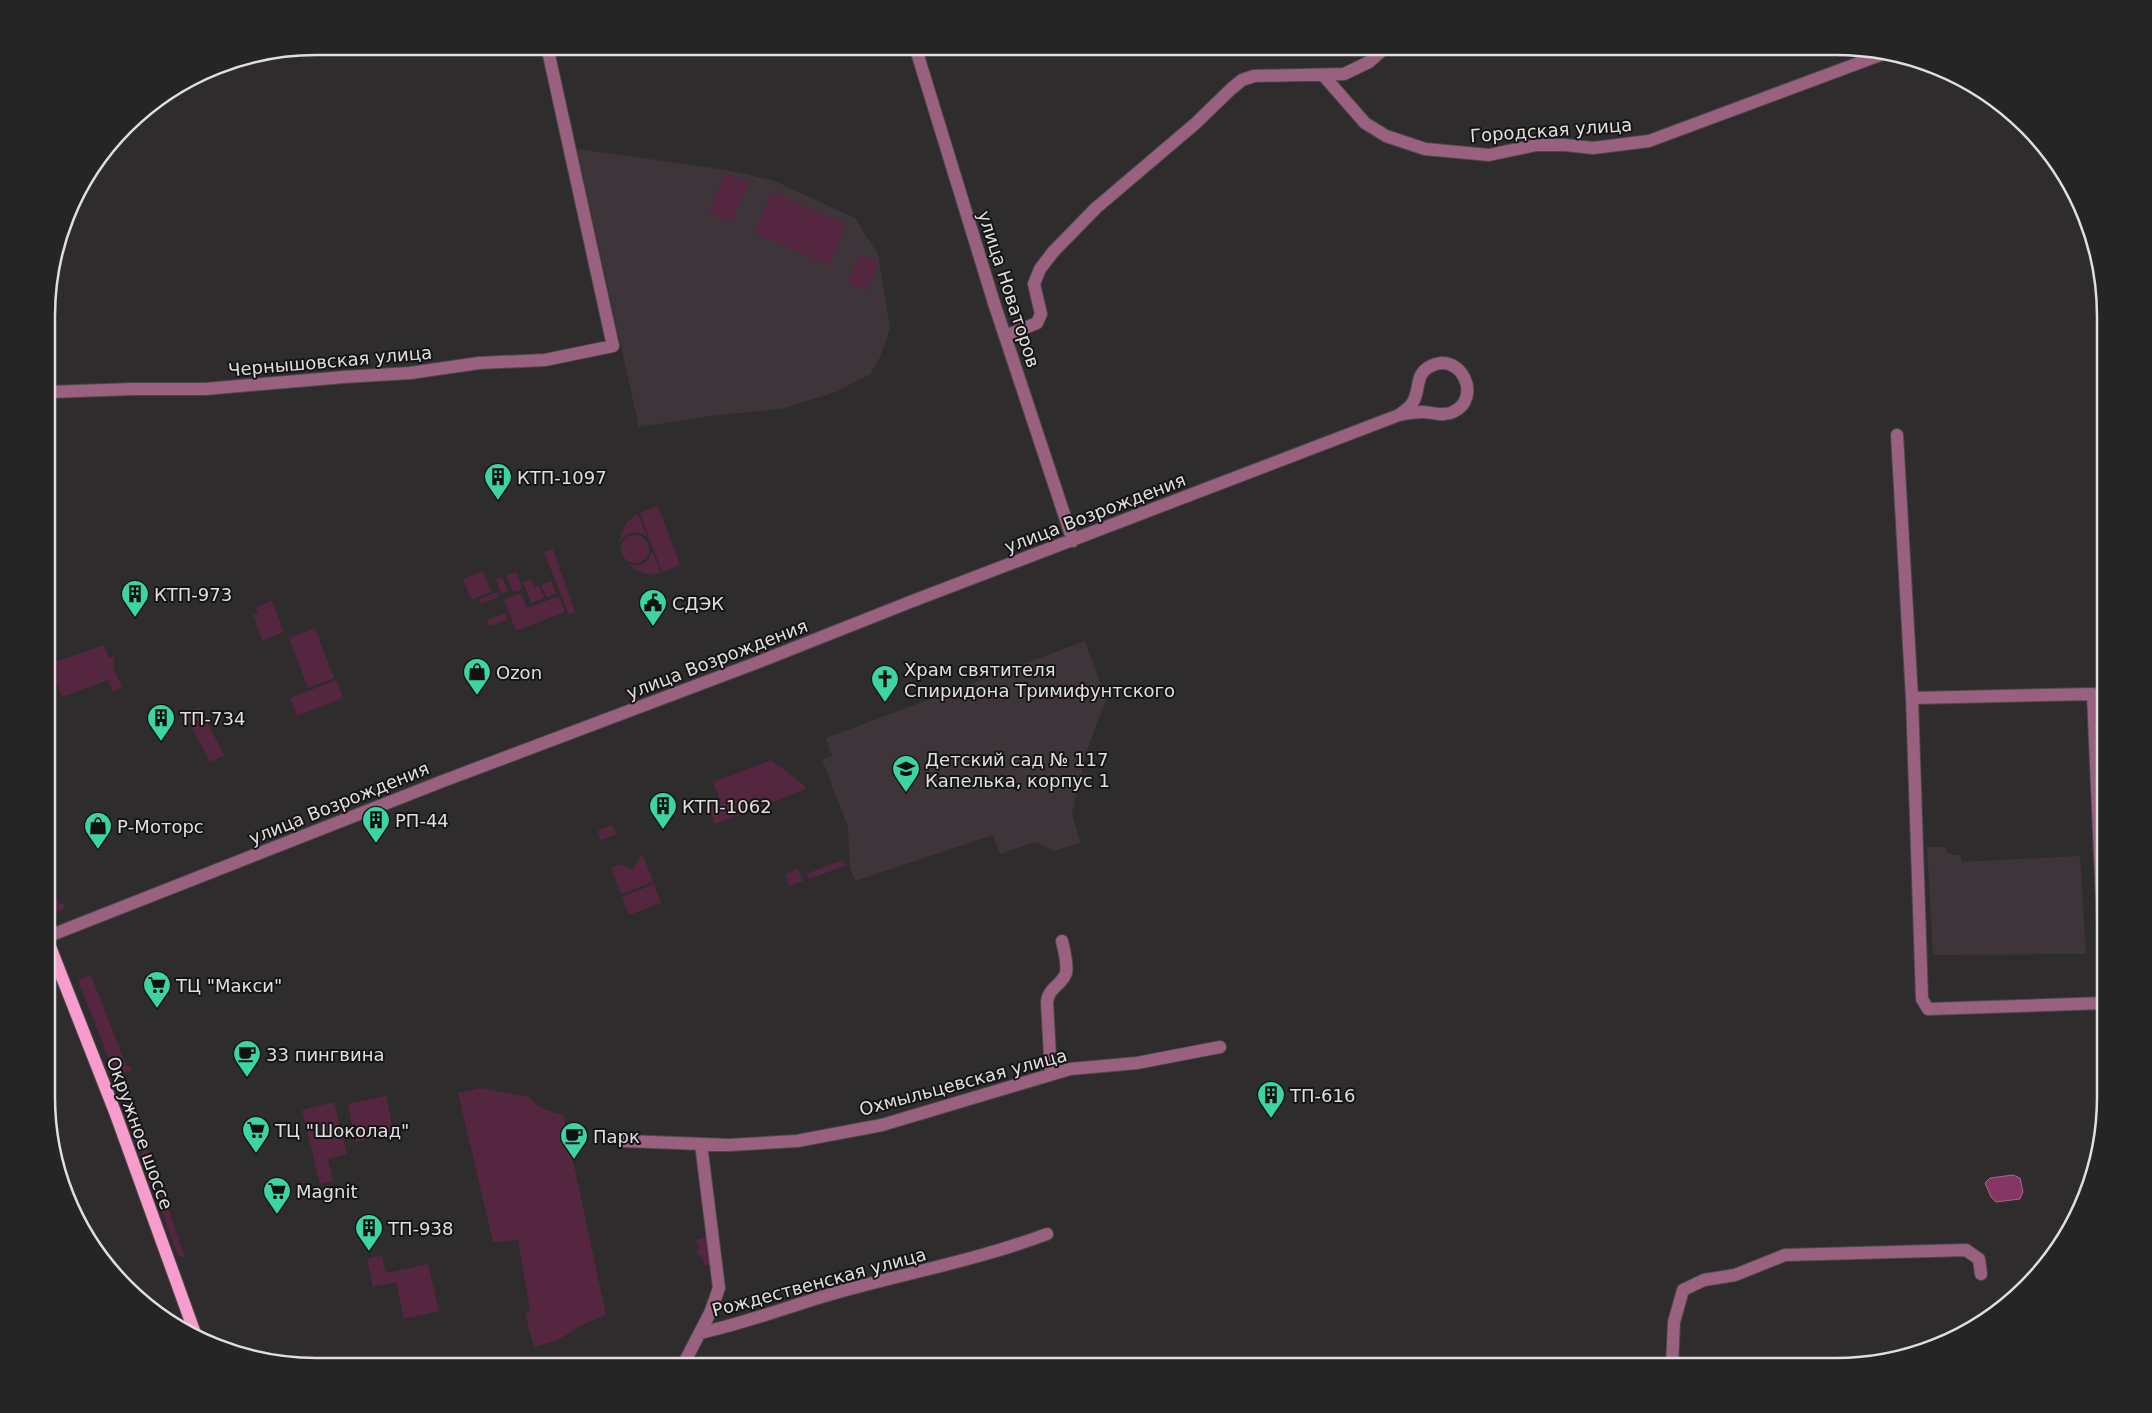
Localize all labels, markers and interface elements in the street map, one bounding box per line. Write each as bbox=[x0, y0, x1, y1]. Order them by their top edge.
street label: Городская улица bbox=[1469, 114, 1633, 146]
street label: улица Новаторов bbox=[974, 208, 1044, 370]
street label: Чернышовская улица bbox=[227, 342, 433, 380]
building icon: КТП-1097 bbox=[483, 462, 513, 501]
place label: КТП-1097 bbox=[517, 467, 607, 488]
street label: улица Возрождения bbox=[1001, 469, 1189, 557]
building icon: КТП-973 bbox=[120, 579, 150, 618]
place label: КТП-973 bbox=[154, 584, 232, 605]
public building icon: СДЭК bbox=[638, 588, 668, 627]
place label: СДЭК bbox=[672, 593, 724, 614]
street label: улица Возрождения bbox=[623, 615, 811, 703]
shop icon: Ozon bbox=[462, 657, 492, 696]
place label: Храм святителя Спиридона Тримифунтского bbox=[904, 659, 1175, 701]
place label: Ozon bbox=[496, 662, 542, 683]
church icon: Храм святителя Спиридона Тримифунтского bbox=[870, 664, 900, 703]
building icon: ТП-734 bbox=[146, 703, 176, 742]
place label: ТП-734 bbox=[179, 708, 245, 729]
place label: Детский сад № 117 Капелька, корпус 1 bbox=[925, 749, 1110, 791]
school or university icon: Детский сад № 117 Капелька, корпус 1 bbox=[891, 754, 921, 793]
street label: улица Возрождения bbox=[246, 757, 432, 849]
building icon: КТП-1062 bbox=[648, 791, 678, 830]
place label: КТП-1062 bbox=[682, 796, 772, 817]
building icon: РП-44 bbox=[361, 805, 391, 844]
place label: РП-44 bbox=[395, 810, 449, 831]
shop icon: Р-Моторс bbox=[83, 811, 113, 850]
place label: Р-Моторс bbox=[117, 816, 204, 837]
supermarket icon: ТЦ "Макси" bbox=[142, 970, 172, 1009]
place label: ТЦ "Макси" bbox=[175, 975, 282, 996]
cafe icon: 33 пингвина bbox=[232, 1039, 262, 1078]
place label: 33 пингвина bbox=[266, 1044, 384, 1065]
street label: Охмыльцевская улица bbox=[857, 1044, 1069, 1120]
street label: Окружное шоссе bbox=[103, 1054, 177, 1212]
building icon: ТП-616 bbox=[1256, 1080, 1286, 1119]
place label: ТП-616 bbox=[1289, 1085, 1355, 1106]
supermarket icon: ТЦ "Шоколад" bbox=[241, 1115, 271, 1154]
place label: ТЦ "Шоколад" bbox=[274, 1120, 409, 1141]
cafe icon: Парк bbox=[559, 1121, 589, 1160]
place label: Парк bbox=[593, 1126, 640, 1147]
supermarket icon: Magnit bbox=[262, 1176, 292, 1215]
place label: Magnit bbox=[296, 1181, 357, 1202]
building icon: ТП-938 bbox=[354, 1213, 384, 1252]
place label: ТП-938 bbox=[387, 1218, 453, 1239]
street label: Рождественская улица bbox=[710, 1243, 928, 1321]

